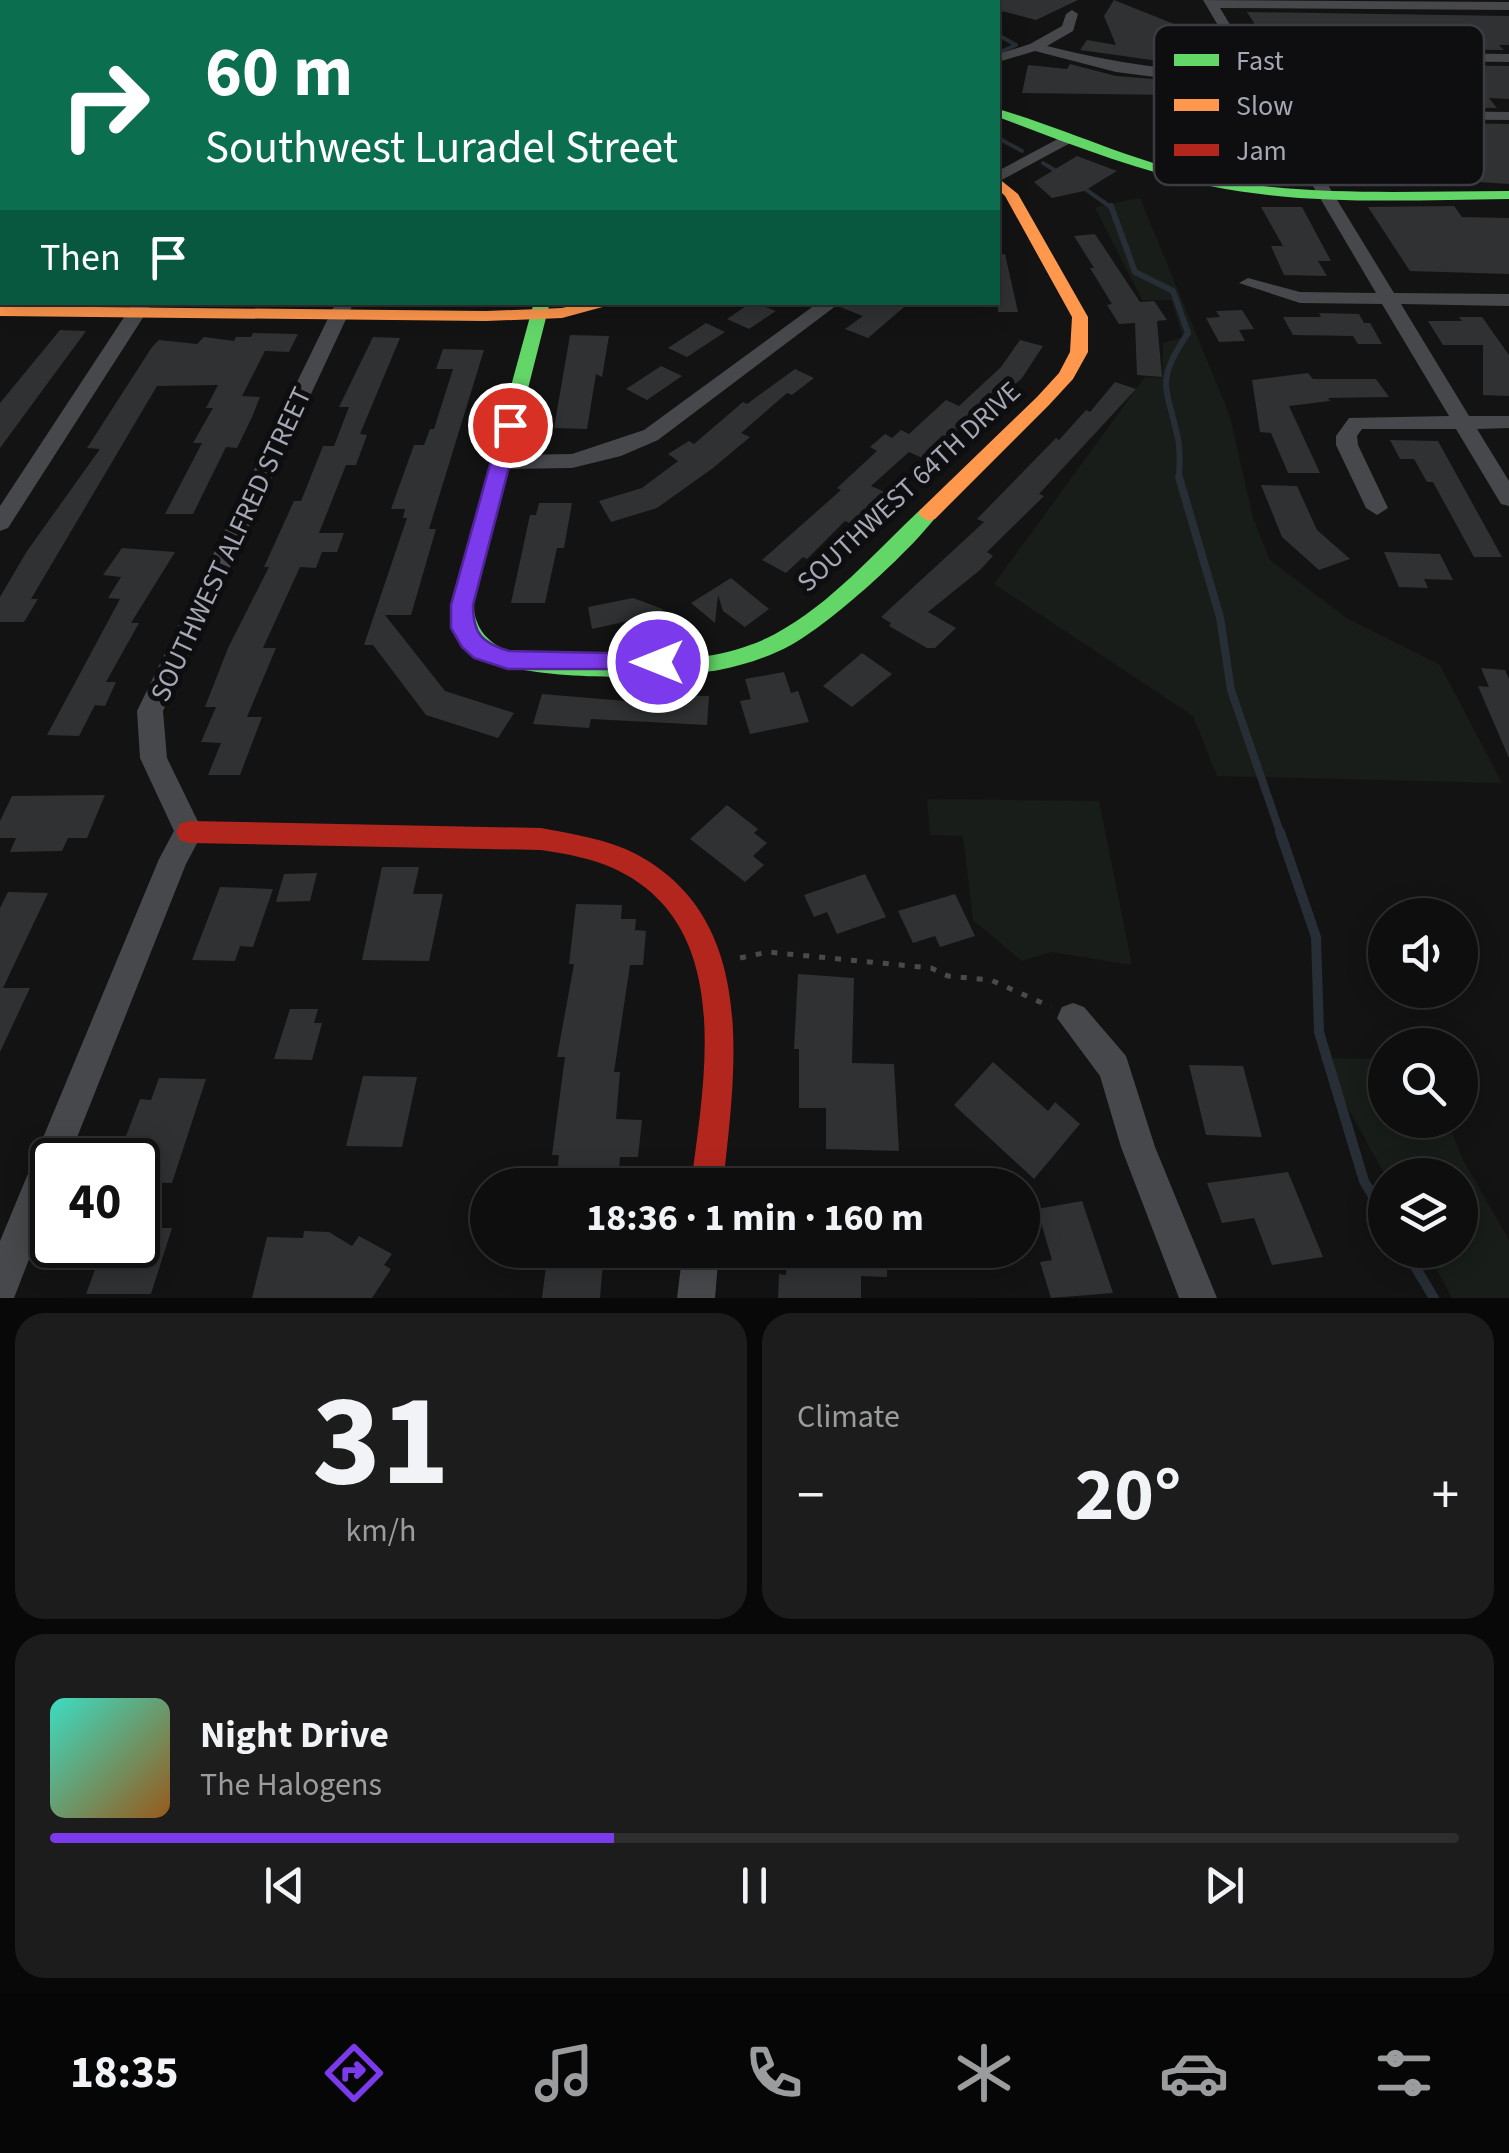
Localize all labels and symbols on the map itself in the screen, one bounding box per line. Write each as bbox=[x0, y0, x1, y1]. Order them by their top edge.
legend bbox=[1154, 25, 1484, 185]
text: Fast bbox=[1236, 41, 1284, 81]
text: Slow bbox=[1236, 86, 1293, 126]
text: Jam bbox=[1236, 131, 1287, 171]
street label: SOUTHWEST 64TH DRIVE bbox=[788, 372, 1029, 601]
street label: SOUTHWEST ALFRED STREET bbox=[140, 381, 321, 708]
pin bbox=[468, 383, 553, 468]
position arrow bbox=[606, 610, 710, 714]
speed limit sign: 40 bbox=[30, 1138, 160, 1268]

